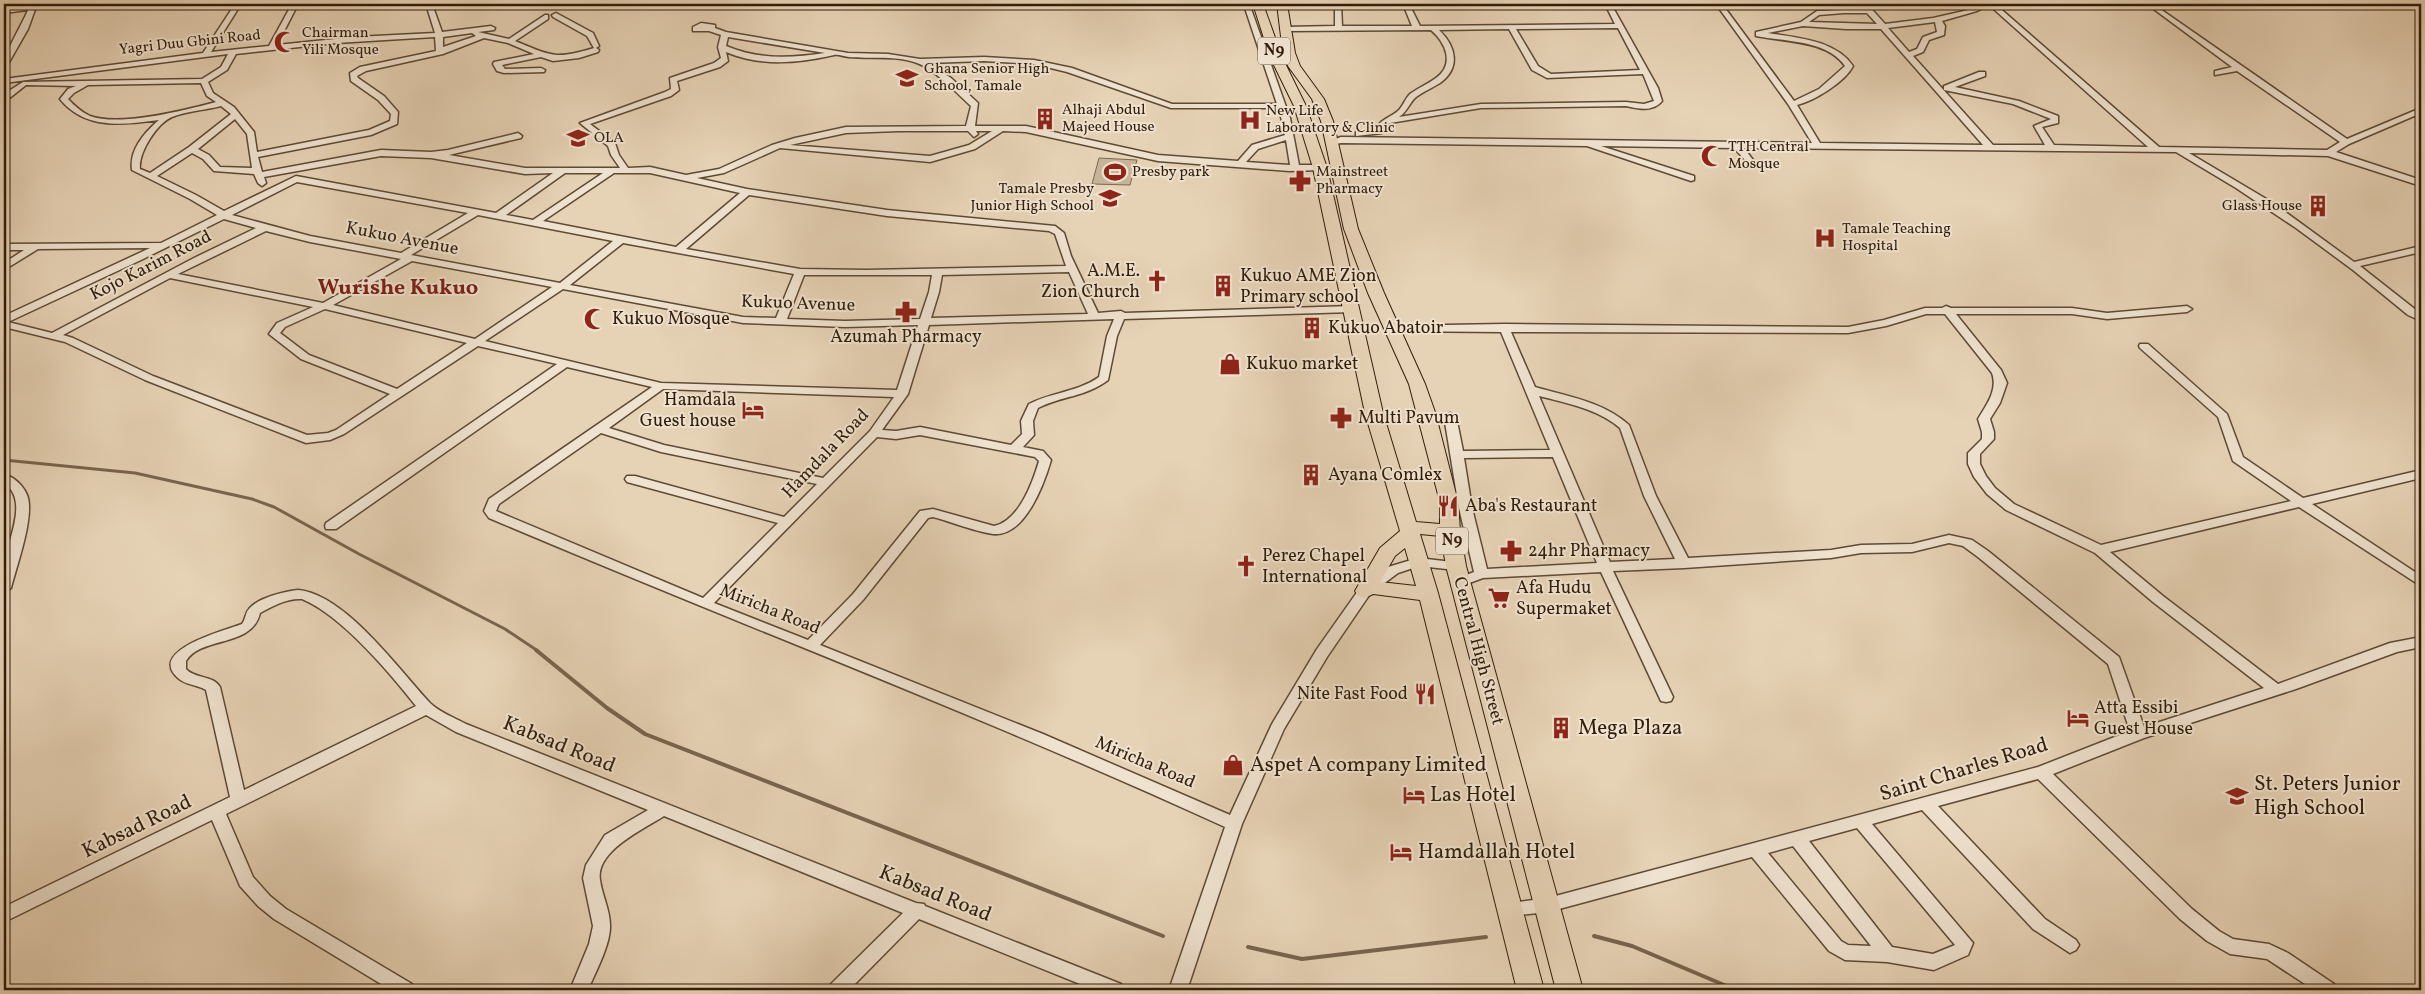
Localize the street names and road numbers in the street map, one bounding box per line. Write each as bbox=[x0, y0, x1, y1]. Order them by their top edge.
street label: Yagri Duu Gbini Road bbox=[118, 25, 262, 61]
road number: N9 bbox=[1258, 37, 1290, 64]
street label: Kukuo Avenue bbox=[343, 216, 461, 262]
street label: Kojo Karim Road bbox=[86, 225, 216, 307]
street label: Kukuo Avenue bbox=[740, 290, 856, 318]
street label: Hamdala Road bbox=[777, 404, 875, 504]
road number: N9 bbox=[1436, 528, 1468, 554]
street label: Central High Street bbox=[1446, 574, 1510, 728]
street label: Miricha Road bbox=[716, 578, 824, 642]
street label: Kabsad Road bbox=[498, 709, 620, 781]
street label: Miricha Road bbox=[1091, 731, 1199, 795]
street label: Saint Charles Road bbox=[1876, 731, 2052, 809]
street label: Kabsad Road bbox=[77, 788, 197, 866]
street label: Kabsad Road bbox=[874, 858, 996, 930]

